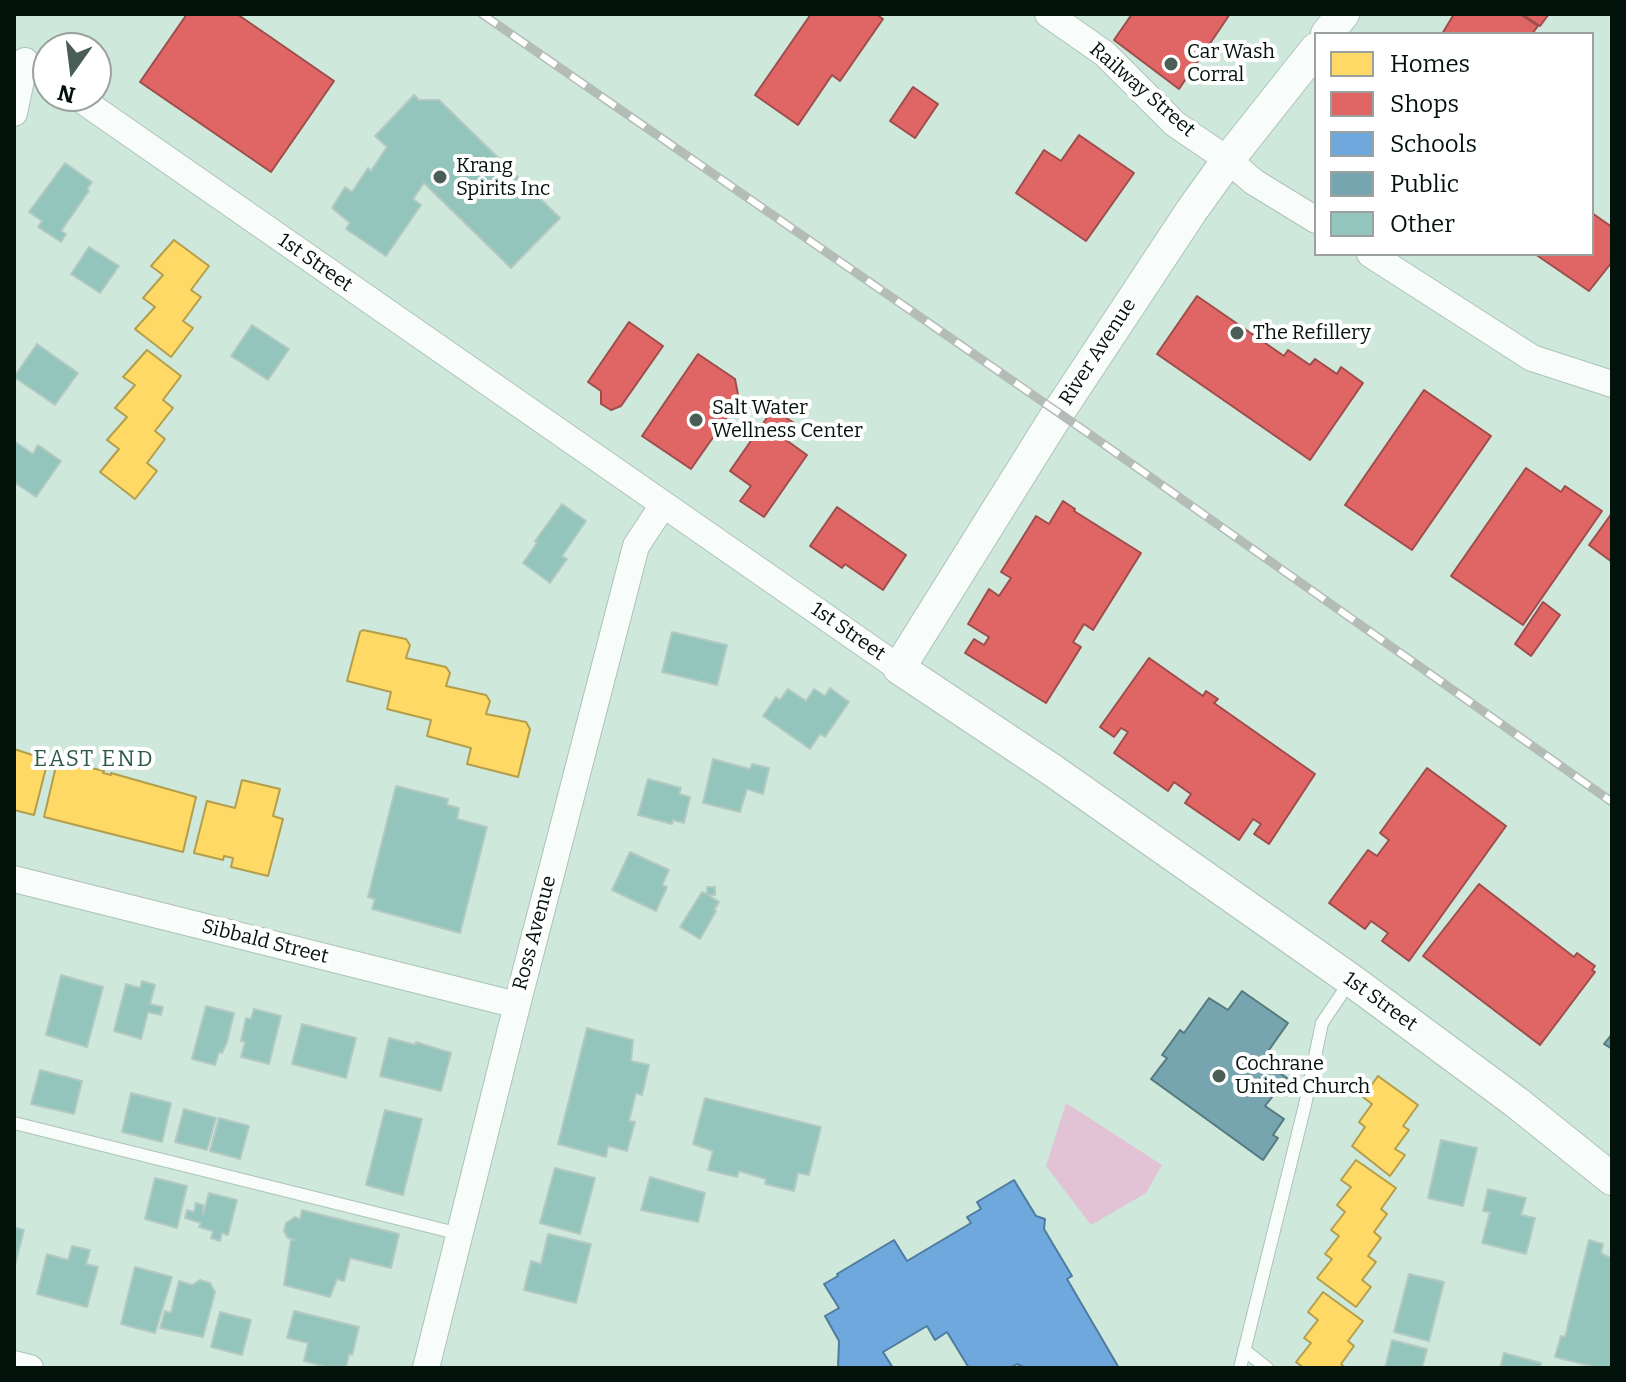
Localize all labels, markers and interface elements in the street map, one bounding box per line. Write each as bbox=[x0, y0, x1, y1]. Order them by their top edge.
north arrow bbox=[32, 32, 112, 112]
legend bbox=[1314, 32, 1594, 256]
street label: Railway Street bbox=[1084, 38, 1200, 142]
place label: Car Wash Corral bbox=[1187, 40, 1275, 87]
text: Homes bbox=[1390, 50, 1470, 78]
marker: Car Wash Corral bbox=[1162, 55, 1180, 73]
text: N bbox=[55, 79, 78, 109]
text: Shops bbox=[1390, 90, 1459, 118]
text: Schools bbox=[1390, 130, 1477, 158]
place label: Krang Spirits Inc bbox=[456, 154, 550, 201]
marker: Krang Spirits Inc bbox=[431, 168, 449, 186]
text: Public bbox=[1390, 170, 1459, 198]
text: Other bbox=[1390, 210, 1455, 238]
street label: 1st Street bbox=[273, 229, 357, 297]
street label: River Avenue bbox=[1055, 294, 1141, 410]
place label: The Refillery bbox=[1253, 321, 1371, 345]
marker: The Refillery bbox=[1228, 324, 1246, 342]
place label: Salt Water Wellness Center bbox=[712, 396, 863, 443]
marker: Salt Water Wellness Center bbox=[687, 411, 705, 429]
street label: 1st Street bbox=[806, 598, 890, 666]
district label: EAST END bbox=[34, 747, 154, 773]
street label: Ross Avenue bbox=[508, 873, 562, 993]
street label: Sibbald Street bbox=[199, 915, 331, 969]
street label: 1st Street bbox=[1338, 967, 1422, 1037]
place label: Cochrane United Church bbox=[1235, 1052, 1370, 1099]
marker: Cochrane United Church bbox=[1210, 1067, 1228, 1085]

